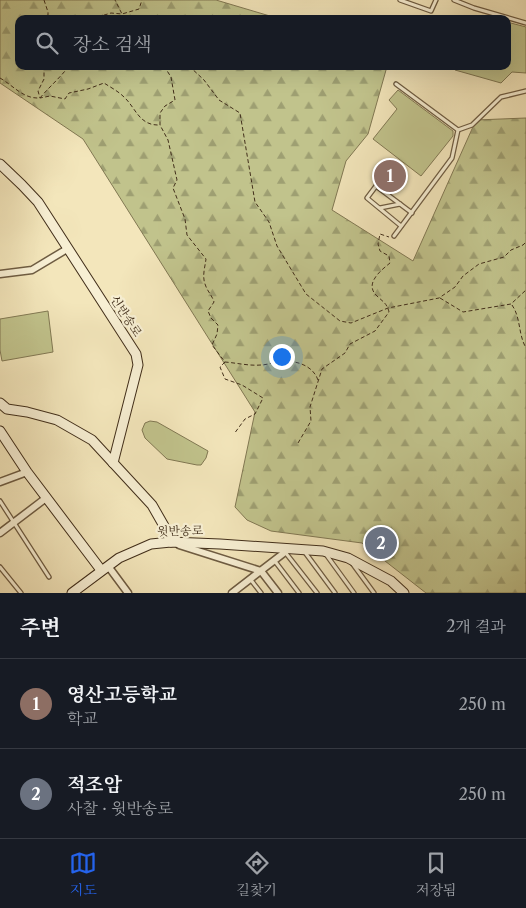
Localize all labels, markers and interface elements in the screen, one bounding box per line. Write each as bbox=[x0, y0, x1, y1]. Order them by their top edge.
search box bbox=[15, 15, 511, 70]
icon: search bbox=[33, 29, 61, 57]
text: 장소 검색 bbox=[73, 33, 151, 56]
pin: 1 bbox=[374, 157, 406, 195]
street label: 신반송로 bbox=[108, 292, 146, 340]
your location bbox=[269, 344, 295, 370]
street label: 윗반송로 bbox=[157, 523, 204, 538]
pin: 2 bbox=[365, 524, 397, 562]
text: 주변 bbox=[20, 615, 61, 640]
text: 2개 결과 bbox=[446, 616, 506, 636]
text: 영산고등학교 bbox=[67, 683, 177, 706]
text: 1 bbox=[32, 694, 40, 714]
text: 250 m bbox=[459, 694, 506, 714]
text: 학교 bbox=[67, 708, 98, 728]
text: 적조암 bbox=[67, 773, 122, 796]
text: 2 bbox=[31, 784, 41, 804]
text: 250 m bbox=[459, 784, 506, 804]
text: 사찰 · 윗반송로 bbox=[67, 798, 173, 818]
tab: 지도 bbox=[69, 849, 97, 899]
tab: 길찾기 bbox=[236, 849, 277, 899]
tab: 저장됨 bbox=[416, 849, 457, 899]

